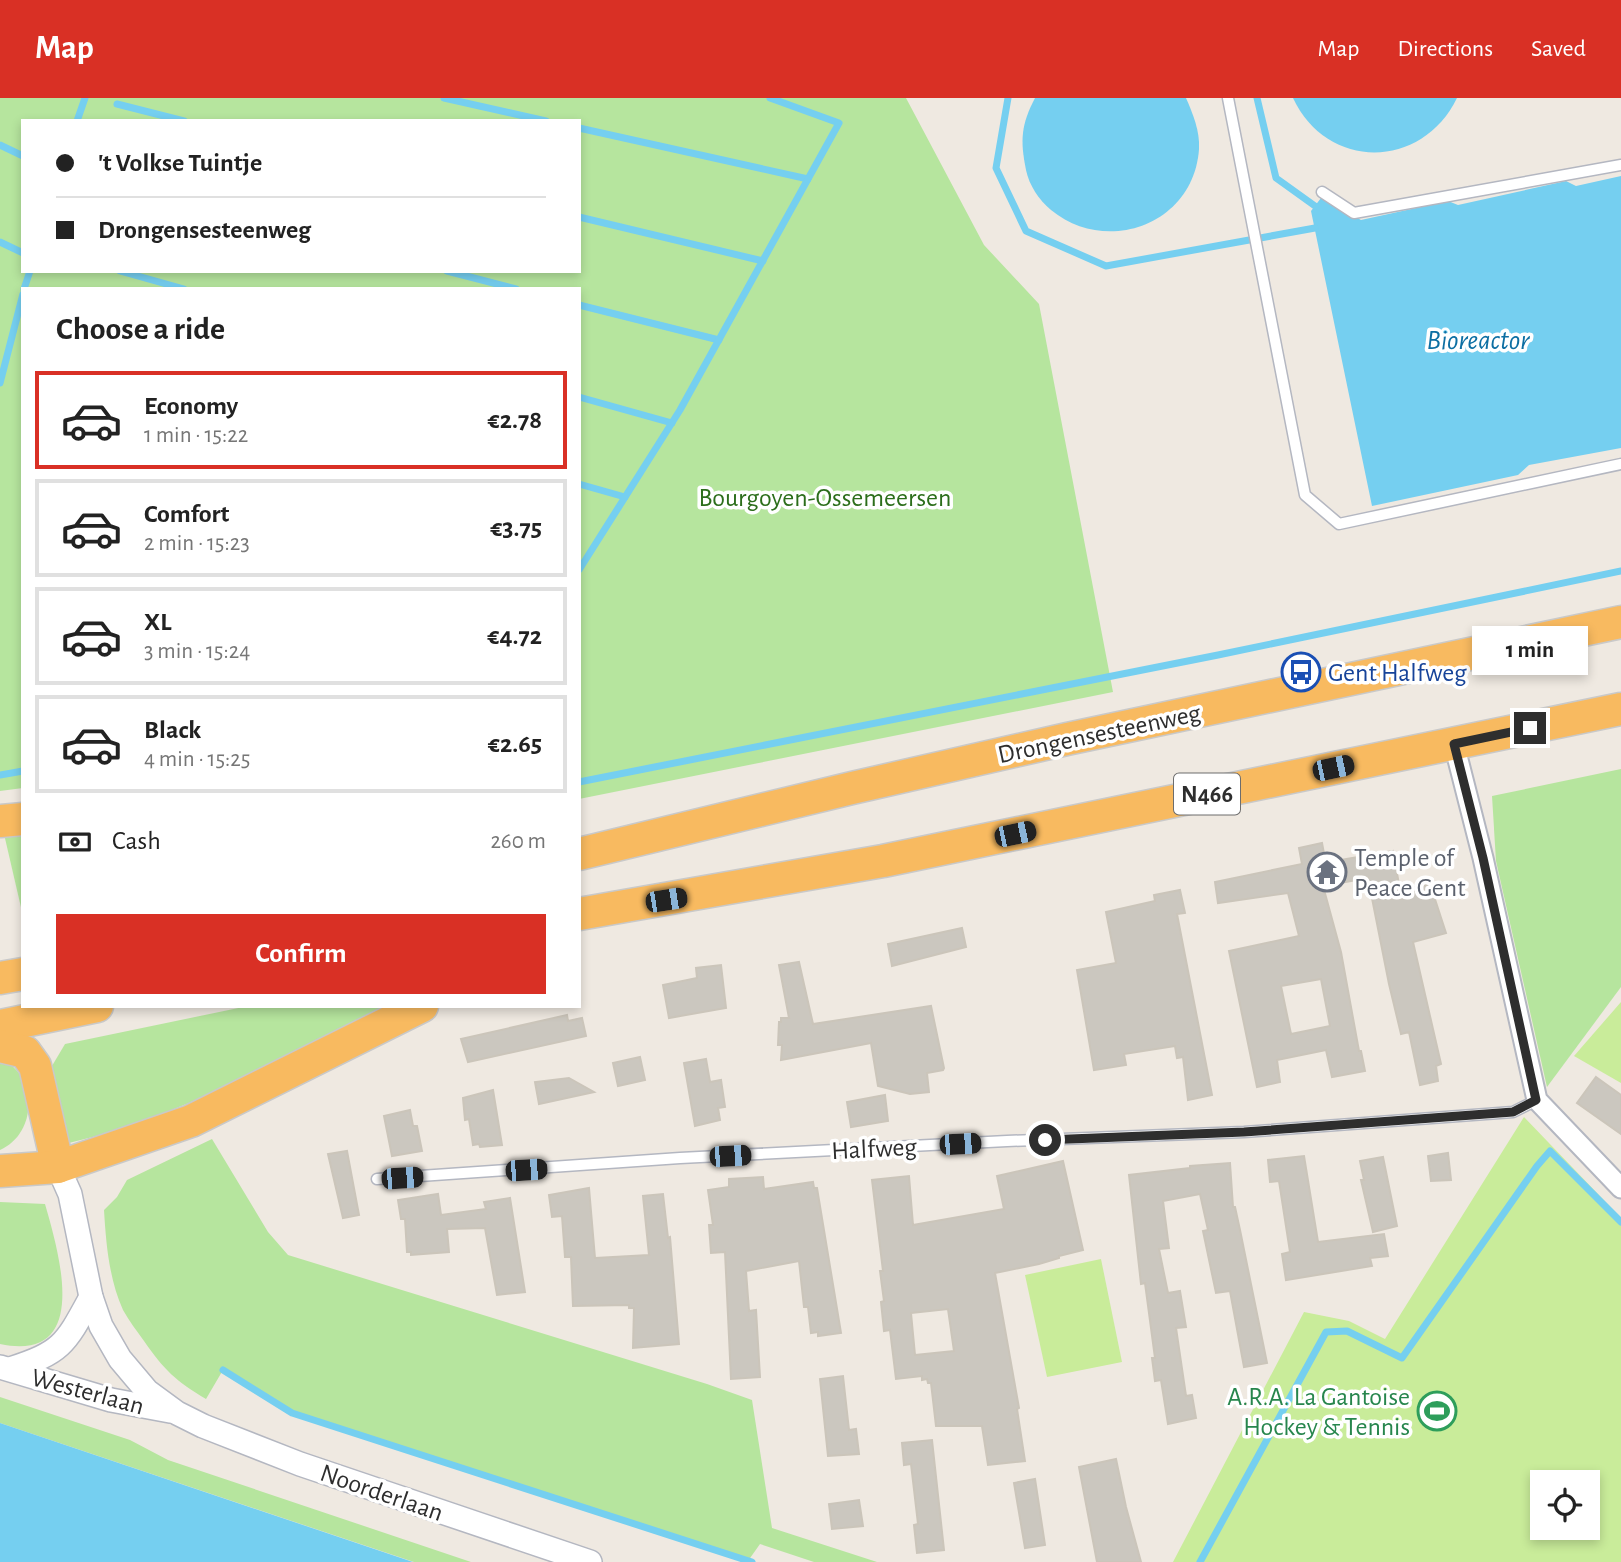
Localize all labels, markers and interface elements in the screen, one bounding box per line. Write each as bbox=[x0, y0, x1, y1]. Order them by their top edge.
text: Map bbox=[35, 32, 94, 65]
text: Map bbox=[1317, 37, 1359, 61]
text: Directions bbox=[1397, 37, 1493, 61]
text: Saved bbox=[1531, 37, 1586, 61]
text: 't Volkse Tuintje bbox=[98, 150, 262, 176]
text: Drongensesteenweg bbox=[98, 217, 311, 243]
text: Choose a ride bbox=[56, 313, 225, 345]
water label: Bioreactor bbox=[1427, 327, 1530, 355]
icon: car bbox=[60, 389, 123, 452]
text: Economy bbox=[144, 393, 238, 419]
text: €2.78 bbox=[488, 407, 542, 433]
text: 1 min · 15:22 bbox=[144, 424, 248, 447]
park label: Bourgoyen-Ossemeersen bbox=[699, 485, 951, 511]
icon: car bbox=[60, 497, 123, 560]
text: Comfort bbox=[144, 501, 229, 527]
text: €3.75 bbox=[490, 515, 542, 541]
text: 2 min · 15:23 bbox=[144, 532, 250, 555]
icon: car bbox=[60, 605, 123, 668]
text: XL bbox=[144, 609, 171, 635]
text: €4.72 bbox=[487, 623, 542, 649]
callout: 1 min bbox=[1472, 626, 1588, 676]
text: 1 min bbox=[1506, 639, 1554, 662]
text: 3 min · 15:24 bbox=[144, 640, 250, 663]
bus stop icon: Gent Halfweg bbox=[1280, 651, 1322, 693]
place label: Gent Halfweg bbox=[1328, 660, 1467, 686]
street label: Drongensesteenweg bbox=[995, 700, 1203, 768]
route end bbox=[1514, 712, 1546, 744]
icon: car bbox=[60, 713, 123, 776]
text: Black bbox=[144, 717, 201, 743]
text: €2.65 bbox=[488, 731, 542, 757]
text: 4 min · 15:25 bbox=[144, 748, 250, 771]
car bbox=[1311, 753, 1356, 783]
road number: N466 bbox=[1174, 774, 1240, 814]
car bbox=[993, 819, 1038, 849]
icon: cash bbox=[56, 823, 94, 861]
text: Cash bbox=[112, 828, 161, 854]
text: 260 m bbox=[490, 830, 546, 853]
place label: Temple of Peace Gent bbox=[1354, 845, 1465, 901]
temple icon: Temple of Peace Gent bbox=[1306, 851, 1348, 893]
car bbox=[644, 886, 689, 914]
button: Confirm bbox=[56, 914, 546, 994]
route start bbox=[1029, 1124, 1061, 1156]
car bbox=[939, 1132, 982, 1156]
street label: Halfweg bbox=[831, 1134, 918, 1164]
car bbox=[709, 1144, 752, 1168]
car bbox=[505, 1158, 548, 1182]
car bbox=[381, 1166, 424, 1190]
street label: Westerlaan bbox=[29, 1364, 147, 1419]
place label: A.R.A. La Gantoise Hockey & Tennis bbox=[1227, 1384, 1410, 1440]
sports icon: A.R.A. La Gantoise Hockey & Tennis bbox=[1416, 1390, 1458, 1432]
street label: Noorderlaan bbox=[317, 1460, 447, 1526]
map controls bbox=[1530, 1470, 1600, 1540]
button: locate bbox=[1530, 1470, 1600, 1540]

